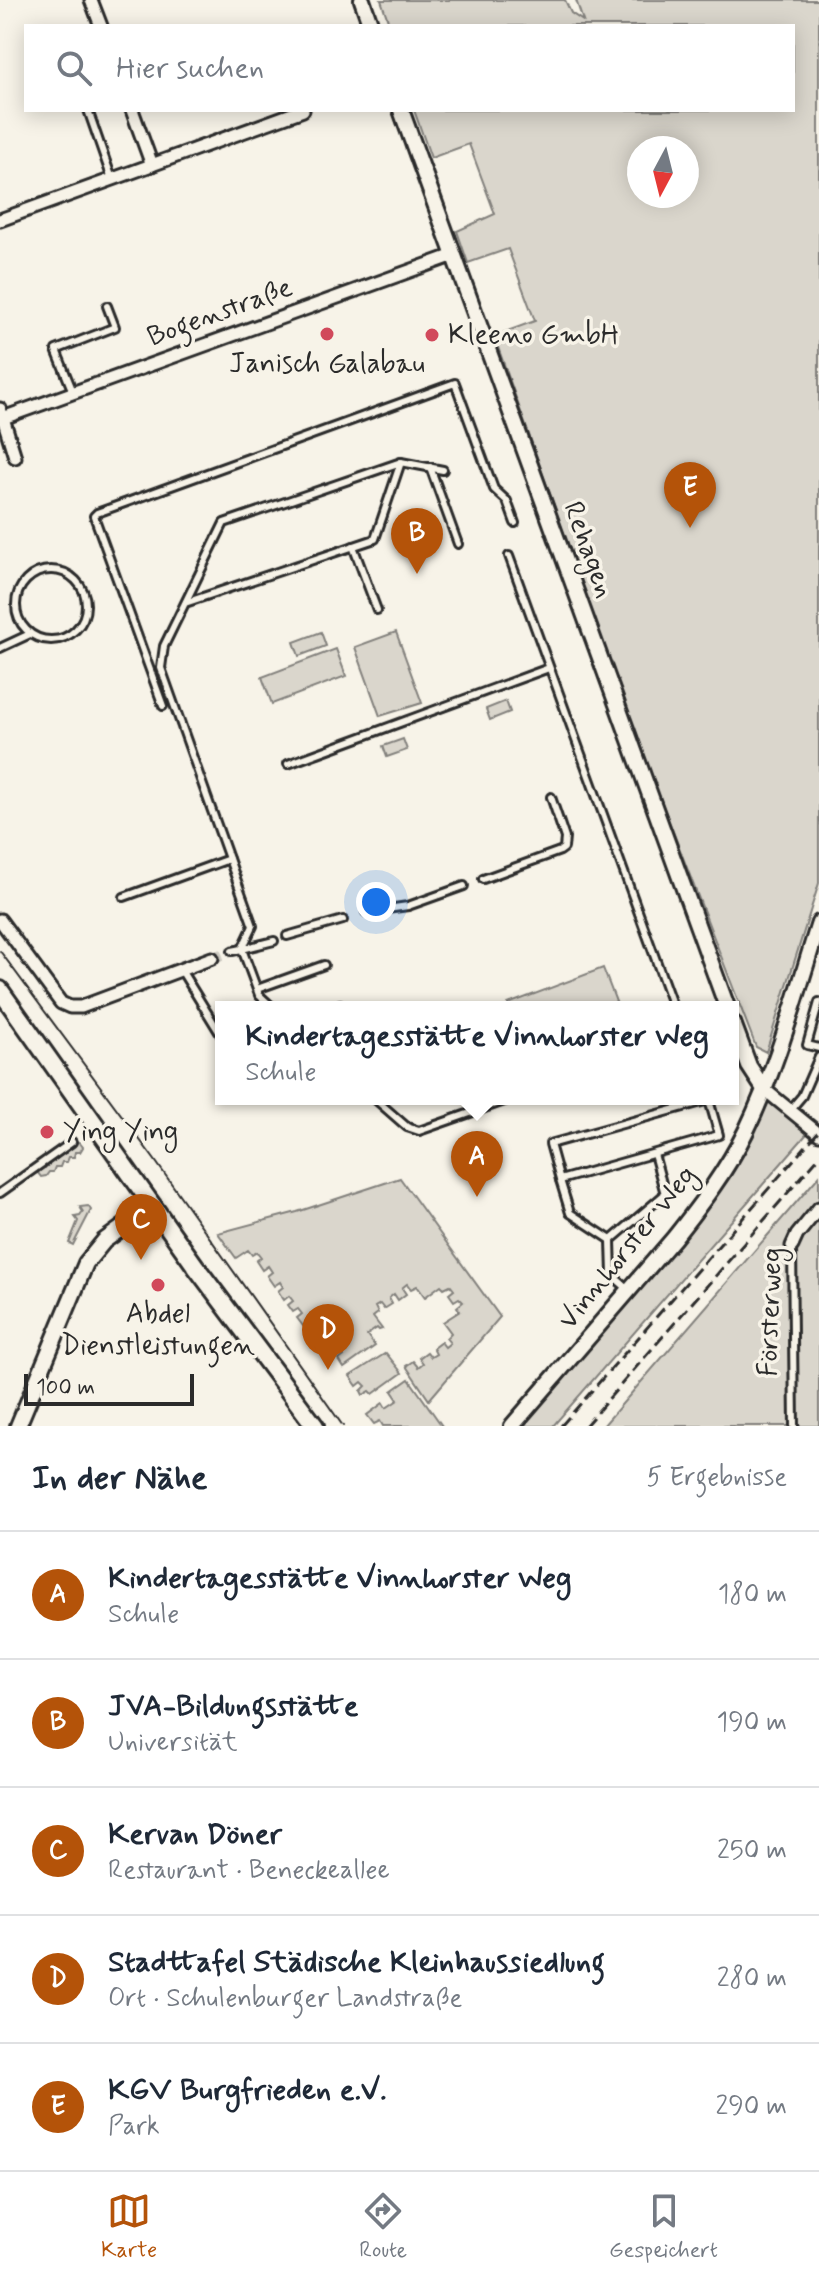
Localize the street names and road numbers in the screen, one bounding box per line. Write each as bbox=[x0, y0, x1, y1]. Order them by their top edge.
street label: Bogenstraße bbox=[142, 270, 299, 359]
street label: Rehagen bbox=[552, 497, 623, 604]
street label: Vinnhorster Weg bbox=[551, 1158, 707, 1339]
street label: Försterweg bbox=[750, 1247, 794, 1377]

